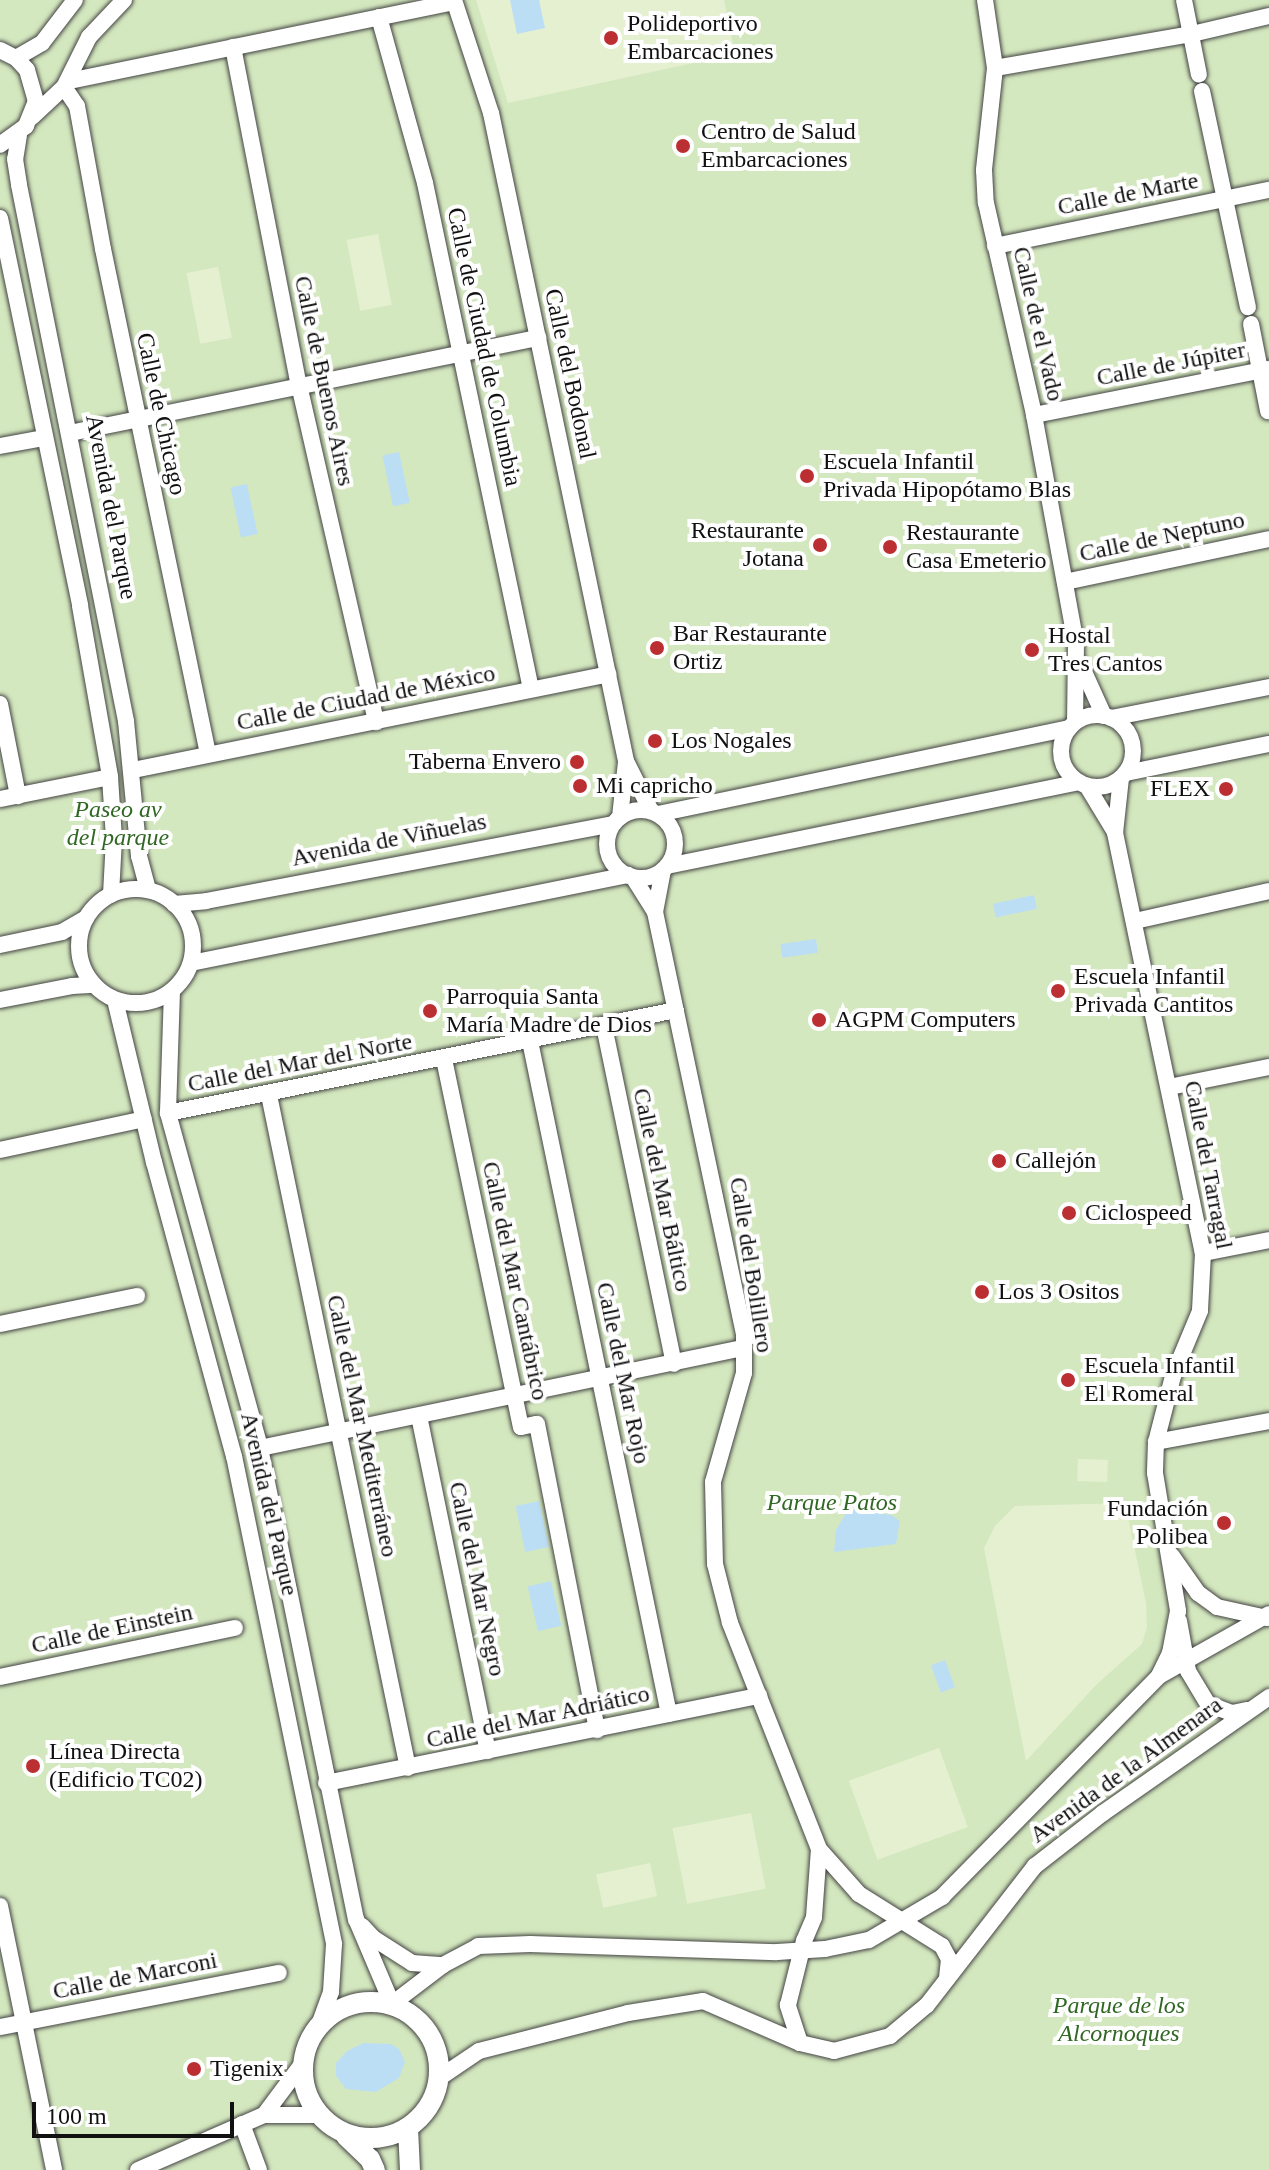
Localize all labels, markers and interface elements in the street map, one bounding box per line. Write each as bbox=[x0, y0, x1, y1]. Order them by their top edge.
place label: Polideportivo Embarcaciones bbox=[627, 10, 774, 66]
marker: Polideportivo Embarcaciones bbox=[602, 29, 620, 47]
place label: Centro de Salud Embarcaciones bbox=[701, 118, 856, 174]
marker: Centro de Salud Embarcaciones bbox=[672, 135, 694, 157]
street label: Calle de Marte bbox=[1055, 166, 1201, 222]
street label: Calle de Ciudad de Columbia bbox=[440, 205, 528, 489]
street label: Calle de el Vado bbox=[1006, 244, 1070, 404]
street label: Calle de Buenos Aires bbox=[288, 273, 360, 489]
street label: Calle del Bodonal bbox=[538, 286, 602, 462]
street label: Calle de Chicago bbox=[130, 330, 192, 498]
street label: Calle de Júpiter bbox=[1094, 335, 1248, 393]
street label: Avenida del Parque bbox=[79, 412, 143, 602]
place label: Escuela Infantil Privada Hipopótamo Blas bbox=[823, 448, 1071, 504]
marker: Escuela Infantil Privada Hipopótamo Blas bbox=[798, 467, 816, 485]
street label: Calle de Neptuno bbox=[1077, 505, 1247, 569]
place label: Restaurante Jotana bbox=[691, 517, 804, 573]
place label: Restaurante Casa Emeterio bbox=[906, 519, 1047, 575]
marker: Restaurante Jotana bbox=[811, 536, 829, 554]
marker: Restaurante Casa Emeterio bbox=[881, 538, 899, 556]
place label: Bar Restaurante Ortiz bbox=[673, 620, 827, 676]
place label: Hostal Tres Cantos bbox=[1048, 622, 1162, 678]
marker: Bar Restaurante Ortiz bbox=[648, 639, 666, 657]
marker: Hostal Tres Cantos bbox=[1023, 641, 1041, 659]
street label: Calle de Ciudad de México bbox=[234, 659, 498, 737]
place label: Los Nogales bbox=[671, 727, 792, 755]
marker: Los Nogales bbox=[646, 732, 664, 750]
place label: Taberna Envero bbox=[409, 748, 561, 776]
marker: Taberna Envero bbox=[568, 753, 586, 771]
place label: Mi capricho bbox=[596, 772, 713, 800]
place label: FLEX bbox=[1150, 775, 1210, 803]
marker: Mi capricho bbox=[571, 777, 589, 795]
marker: FLEX bbox=[1217, 780, 1235, 798]
park label: Paseo av del parque bbox=[67, 796, 169, 852]
street label: Avenida de Viñuelas bbox=[289, 807, 489, 873]
place label: Escuela Infantil Privada Cantitos bbox=[1074, 963, 1233, 1019]
marker: Escuela Infantil Privada Cantitos bbox=[1049, 982, 1067, 1000]
place label: Parroquia Santa María Madre de Dios bbox=[446, 983, 652, 1039]
marker: Parroquia Santa María Madre de Dios bbox=[421, 1002, 439, 1020]
place label: AGPM Computers bbox=[835, 1006, 1016, 1034]
marker: AGPM Computers bbox=[810, 1011, 828, 1029]
street label: Calle del Mar del Norte bbox=[185, 1027, 415, 1099]
street label: Calle del Tarragal bbox=[1177, 1078, 1239, 1252]
street label: Calle del Mar Báltico bbox=[626, 1086, 698, 1294]
place label: Callejón bbox=[1015, 1147, 1096, 1175]
marker: Callejón bbox=[990, 1152, 1008, 1170]
street label: Calle del Mar Cantábrico bbox=[476, 1159, 554, 1403]
street label: Calle del Bolillero bbox=[723, 1175, 779, 1355]
place label: Ciclospeed bbox=[1085, 1199, 1192, 1227]
marker: Ciclospeed bbox=[1060, 1204, 1078, 1222]
place label: Los 3 Ositos bbox=[998, 1278, 1119, 1306]
street label: Calle del Mar Rojo bbox=[590, 1280, 656, 1466]
marker: Los 3 Ositos bbox=[973, 1283, 991, 1301]
street label: Calle del Mar Mediterráneo bbox=[320, 1292, 404, 1560]
place label: Escuela Infantil El Romeral bbox=[1084, 1352, 1235, 1408]
marker: Escuela Infantil El Romeral bbox=[1059, 1371, 1077, 1389]
street label: Avenida del Parque bbox=[234, 1409, 304, 1599]
street label: Calle del Mar Negro bbox=[442, 1479, 512, 1679]
park label: Parque Patos bbox=[767, 1489, 897, 1517]
place label: Fundación Polibea bbox=[1107, 1495, 1208, 1551]
marker: Fundación Polibea bbox=[1215, 1514, 1233, 1532]
street label: Calle de Einstein bbox=[29, 1598, 195, 1660]
street label: Calle del Mar Adriático bbox=[423, 1679, 653, 1755]
street label: Avenida de la Almenara bbox=[1024, 1690, 1228, 1850]
place label: Línea Directa (Edificio TC02) bbox=[49, 1738, 203, 1794]
marker: Línea Directa (Edificio TC02) bbox=[24, 1757, 42, 1775]
street label: Calle de Marconi bbox=[50, 1946, 220, 2006]
park label: Parque de los Alcornoques bbox=[1053, 1992, 1185, 2048]
place label: Tigenix bbox=[210, 2055, 284, 2083]
marker: Tigenix bbox=[185, 2060, 203, 2078]
scale bar bbox=[36, 2086, 238, 2136]
text: 100 m bbox=[46, 2103, 107, 2129]

